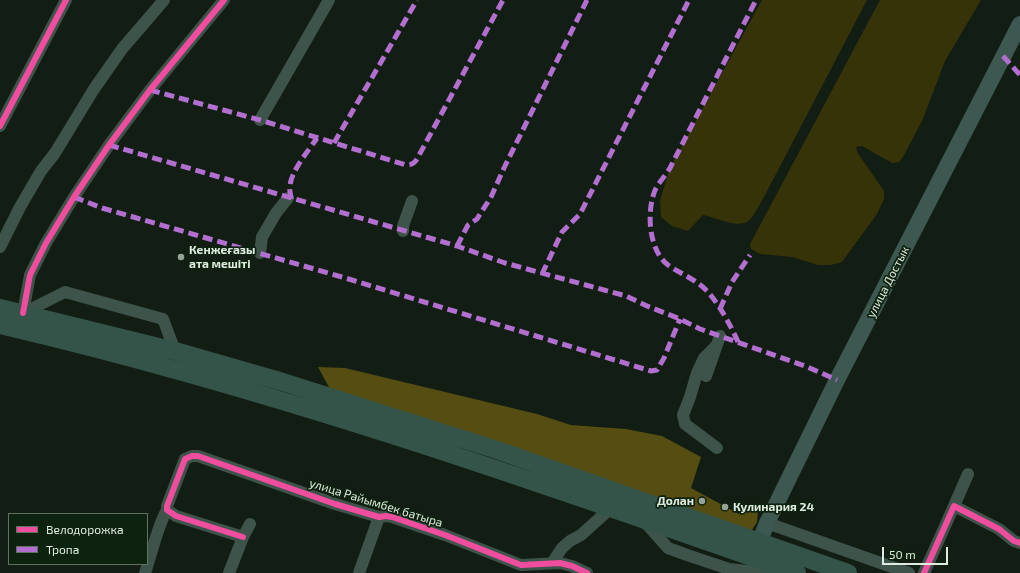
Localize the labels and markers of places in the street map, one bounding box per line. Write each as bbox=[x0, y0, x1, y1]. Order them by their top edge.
place label: Кенжеғазы ата мешіті bbox=[189, 243, 255, 271]
marker: Кенжеғазы ата мешіті bbox=[176, 252, 186, 262]
place label: Долан bbox=[657, 494, 694, 508]
marker: Долан bbox=[697, 496, 707, 506]
place label: Кулинария 24 bbox=[733, 500, 814, 514]
marker: Кулинария 24 bbox=[720, 502, 730, 512]

